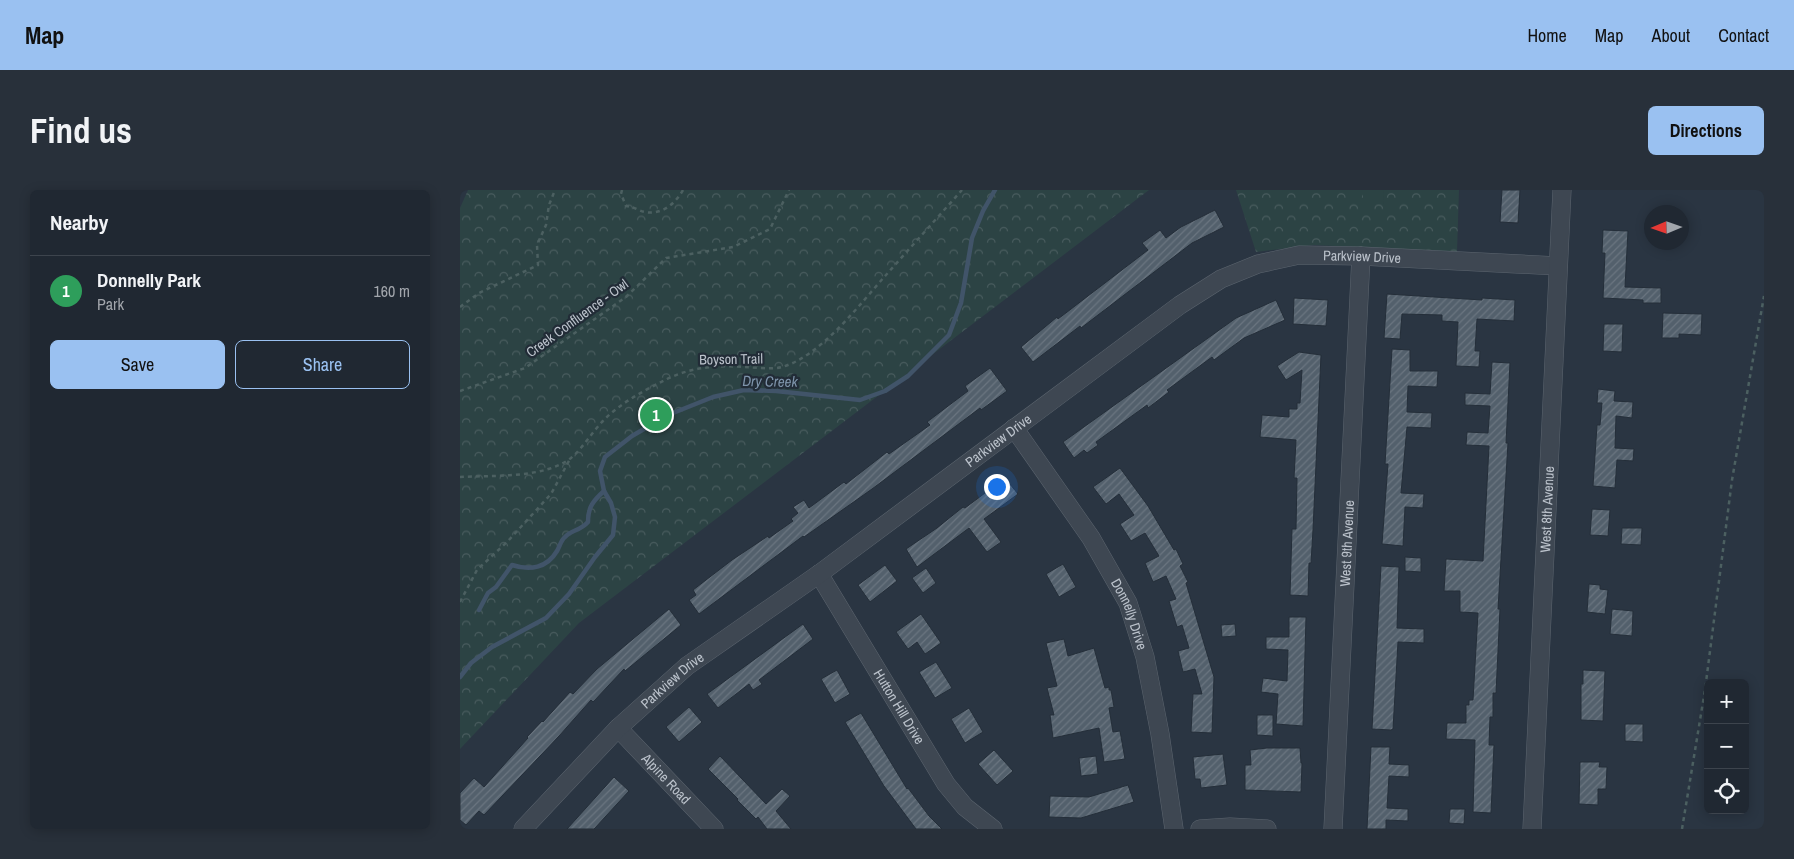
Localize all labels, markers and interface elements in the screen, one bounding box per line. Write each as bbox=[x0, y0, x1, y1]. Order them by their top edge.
text: Map bbox=[25, 19, 64, 51]
text: Home bbox=[1527, 23, 1567, 48]
text: Map bbox=[1595, 23, 1624, 48]
text: About bbox=[1652, 23, 1690, 48]
text: Contact bbox=[1718, 23, 1769, 48]
button: Directions bbox=[1648, 106, 1764, 155]
text: Find us bbox=[30, 107, 132, 154]
north arrow bbox=[1644, 205, 1689, 250]
text: Nearby bbox=[50, 208, 108, 237]
street label: Parkview Drive bbox=[1323, 246, 1401, 267]
text: Donnelly Park bbox=[97, 267, 201, 293]
street label: Creek Confluence - Owl bbox=[522, 275, 632, 361]
text: 1 bbox=[62, 280, 70, 302]
text: 160 m bbox=[374, 280, 410, 302]
text: Park bbox=[97, 293, 124, 315]
button: Save bbox=[50, 340, 225, 389]
button: Share bbox=[235, 340, 410, 389]
street label: Boyson Trail bbox=[699, 349, 763, 369]
water label: Dry Creek bbox=[742, 370, 799, 392]
pin: 1 bbox=[640, 396, 672, 434]
street label: Parkview Drive bbox=[962, 410, 1035, 471]
street label: West 8th Avenue bbox=[1536, 466, 1558, 553]
your location bbox=[984, 474, 1010, 500]
street label: West 9th Avenue bbox=[1336, 500, 1358, 587]
street label: Donnelly Drive bbox=[1107, 575, 1151, 652]
street label: Parkview Drive bbox=[637, 648, 707, 712]
street label: Hutton Hill Drive bbox=[870, 666, 929, 747]
map controls bbox=[1704, 679, 1749, 814]
button: + bbox=[1704, 679, 1749, 724]
button: − bbox=[1704, 724, 1749, 769]
street label: Alpine Road bbox=[637, 749, 695, 808]
button: locate bbox=[1704, 769, 1749, 814]

